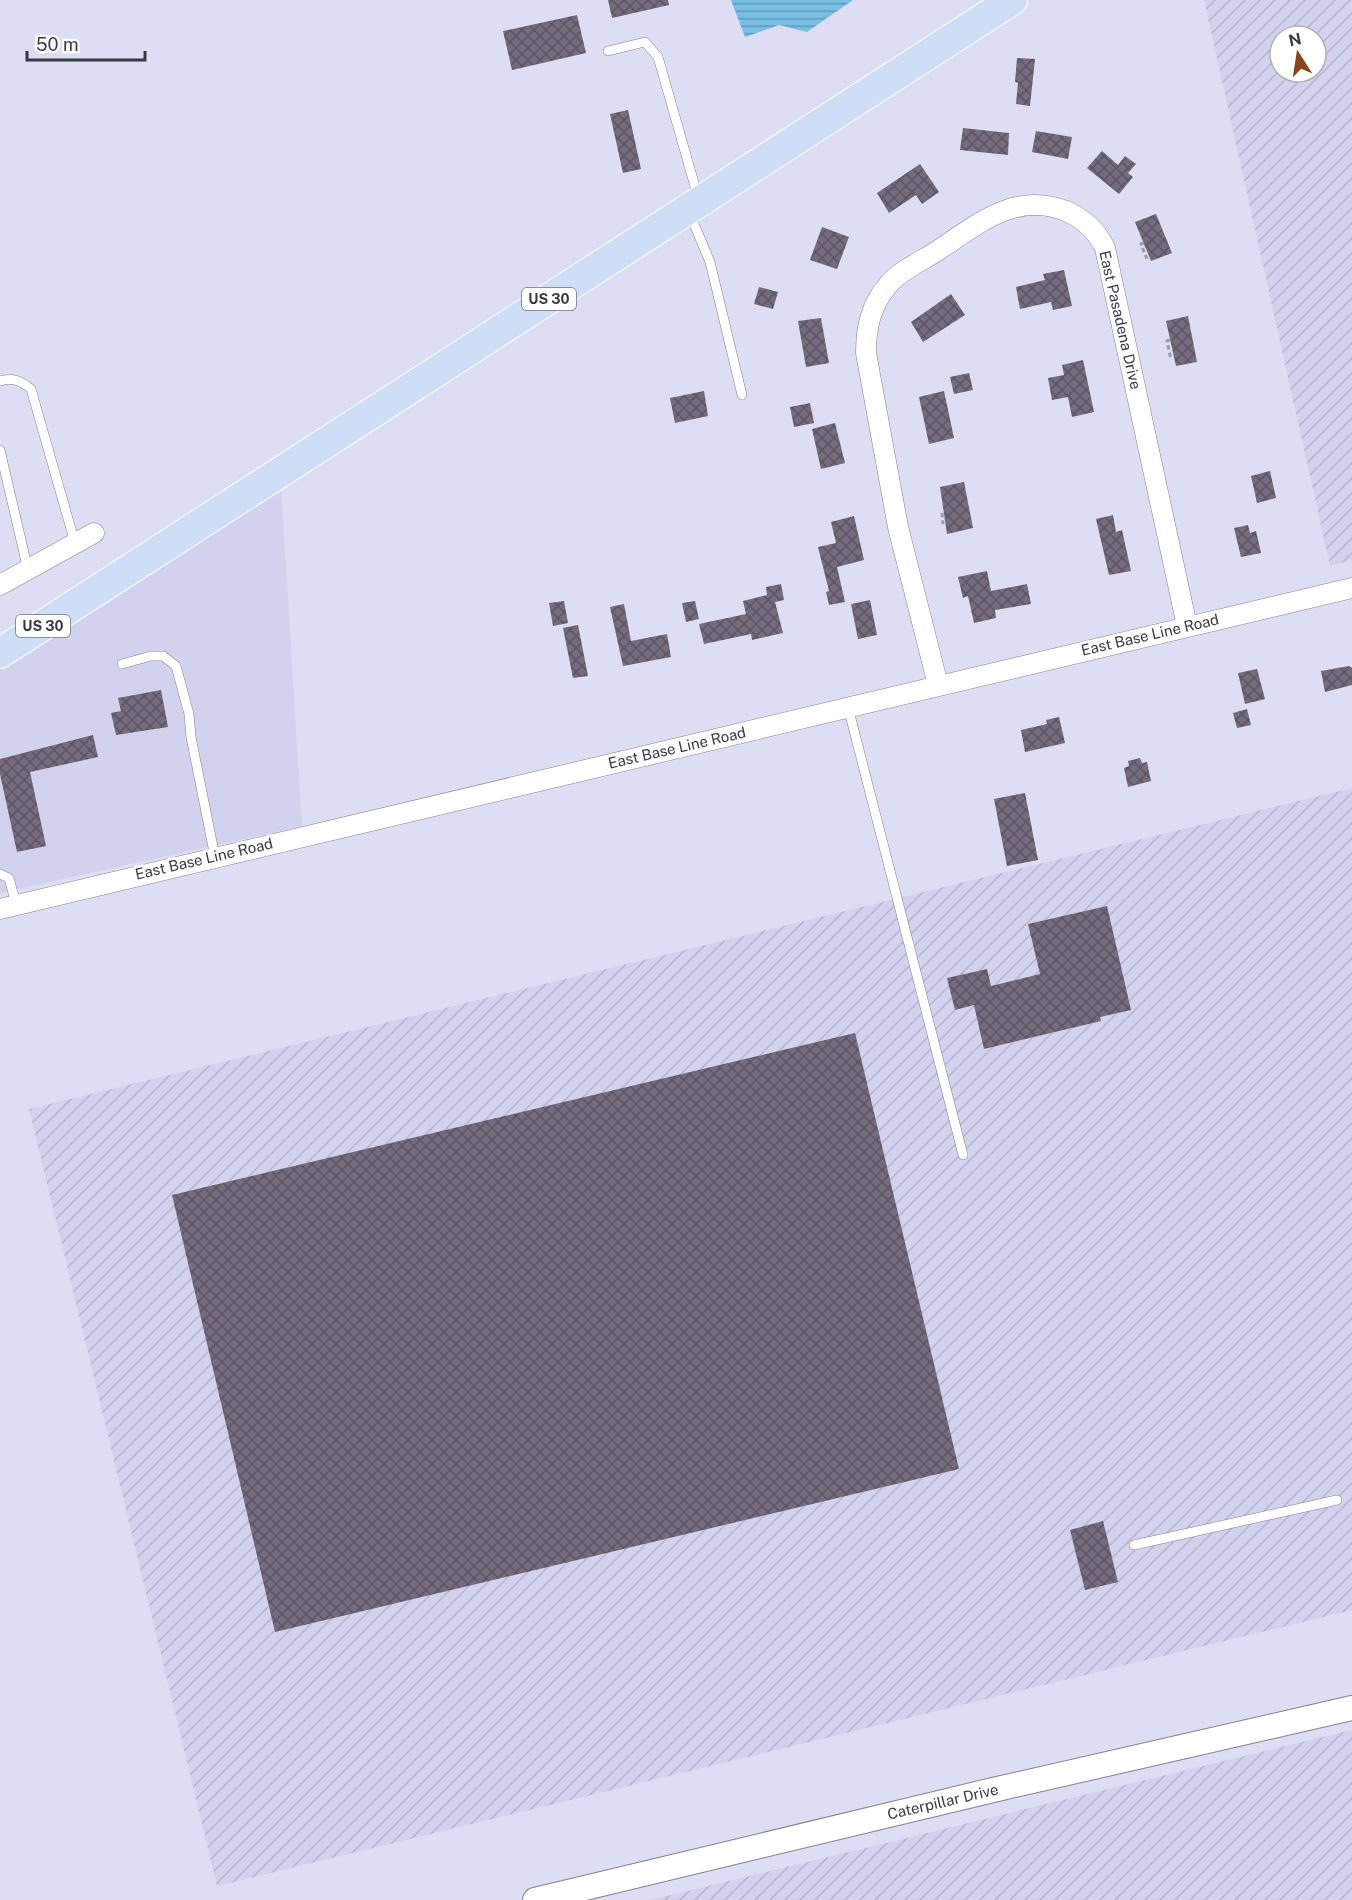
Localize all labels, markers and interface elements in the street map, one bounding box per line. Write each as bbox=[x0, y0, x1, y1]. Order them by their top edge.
scale bar bbox=[27, 24, 146, 62]
north arrow bbox=[1268, 24, 1328, 84]
text: N bbox=[1287, 29, 1303, 50]
text: 50 m bbox=[36, 34, 79, 55]
street label: East Pasadena Drive bbox=[1096, 249, 1145, 391]
road number: US 30 bbox=[522, 288, 576, 310]
street label: East Base Line Road bbox=[1079, 610, 1220, 659]
road number: US 30 bbox=[16, 615, 70, 637]
street label: East Base Line Road bbox=[606, 723, 747, 772]
street label: East Base Line Road bbox=[133, 834, 274, 883]
street label: Caterpillar Drive bbox=[886, 1780, 1000, 1823]

